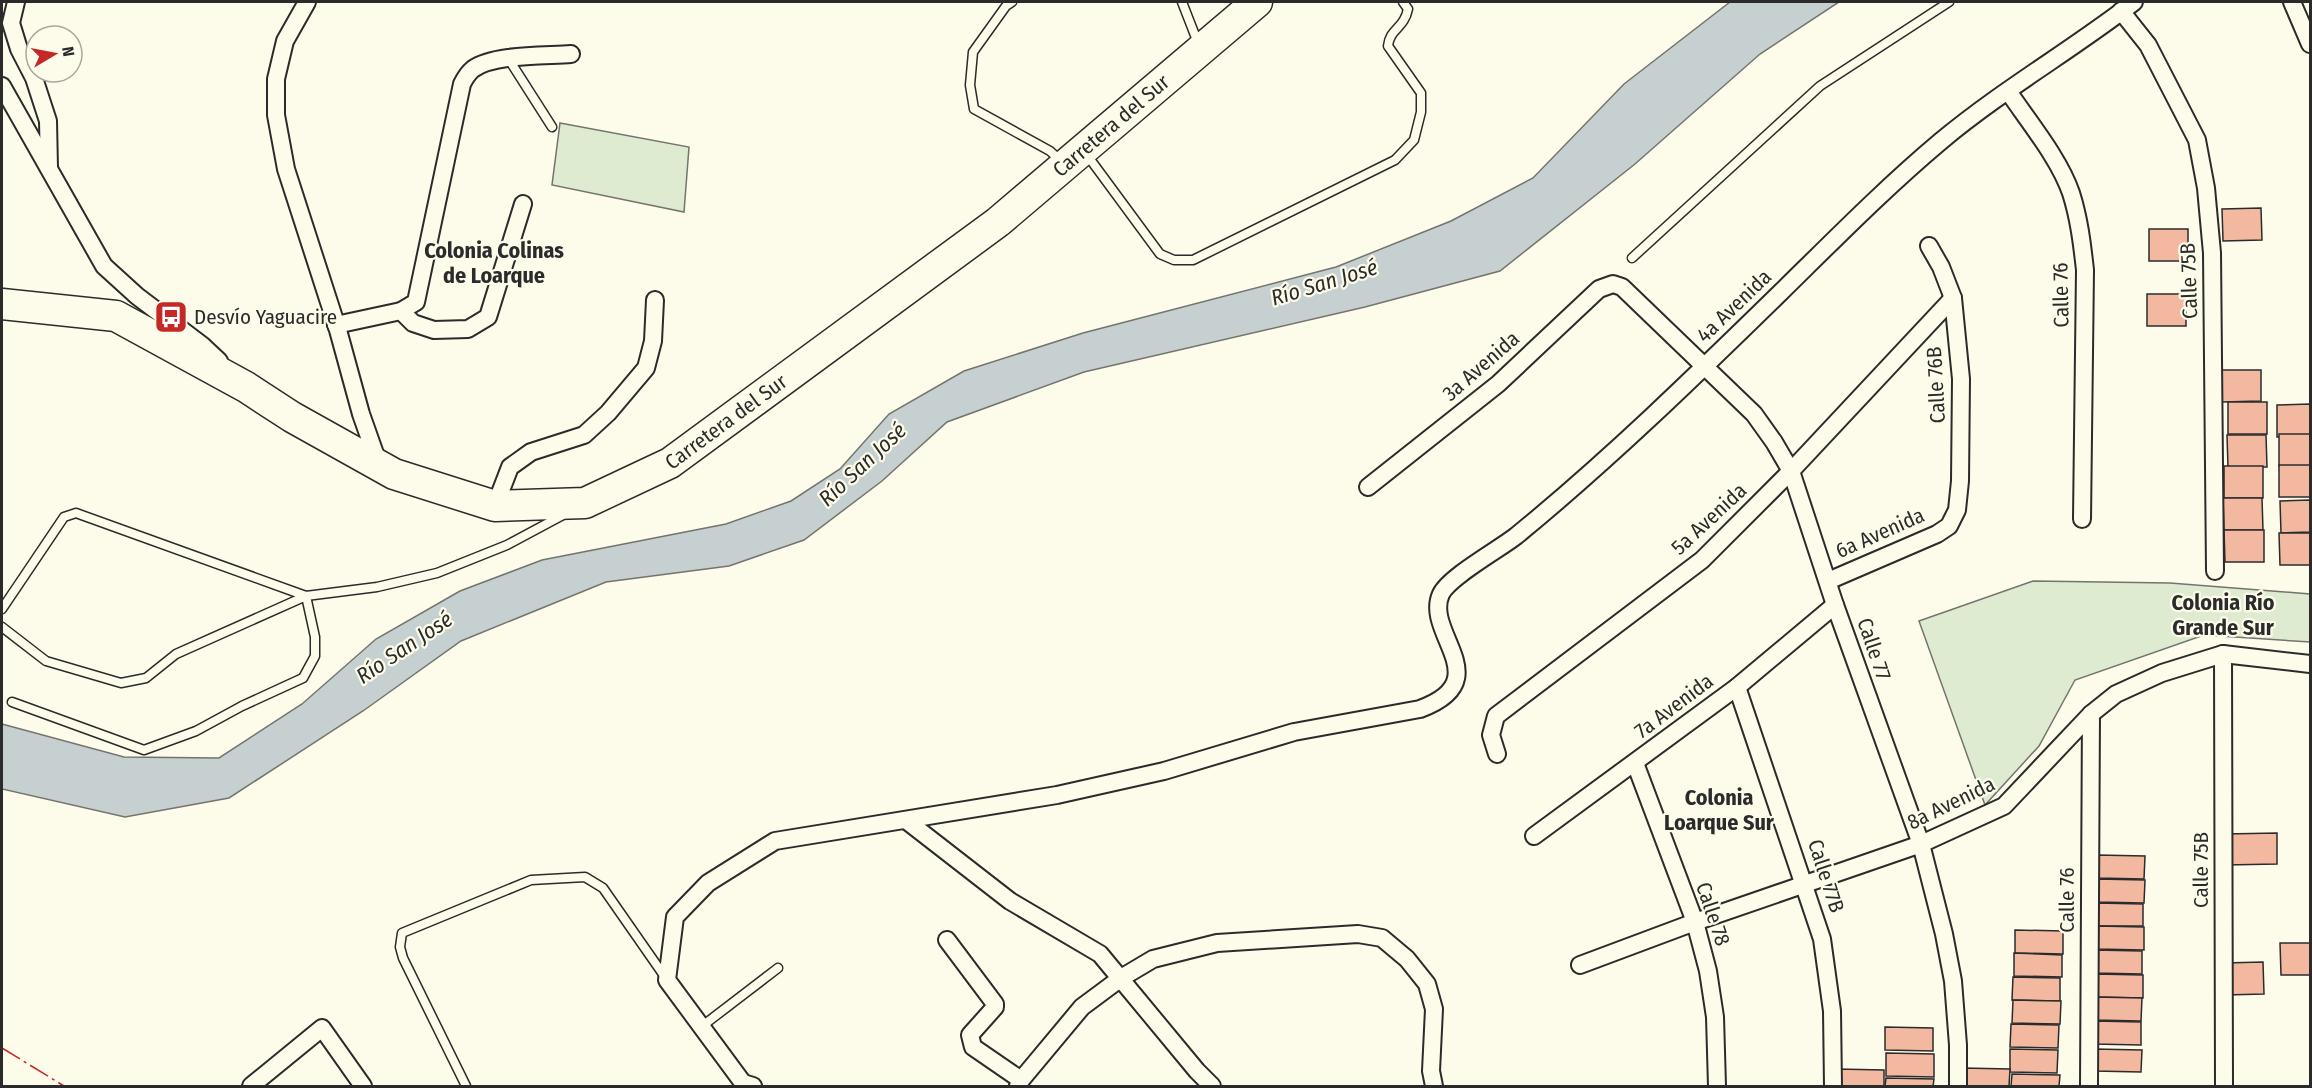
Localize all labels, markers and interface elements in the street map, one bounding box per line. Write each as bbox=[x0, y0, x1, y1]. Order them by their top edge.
north arrow bbox=[24, 24, 84, 84]
text: N bbox=[58, 45, 78, 58]
street label: Carretera del Sur bbox=[1048, 69, 1175, 183]
district label: Colonia Colinas de Loarque bbox=[424, 237, 564, 289]
street label: Calle 75B bbox=[2175, 242, 2203, 320]
water label: Río San José bbox=[1268, 253, 1381, 311]
street label: Calle 76 bbox=[2047, 262, 2075, 328]
street label: 4a Avenida bbox=[1691, 264, 1777, 348]
bus stop icon: Desvío Yaguacire bbox=[153, 299, 189, 335]
place label: Desvío Yaguacire bbox=[194, 304, 337, 330]
street label: 3a Avenida bbox=[1437, 326, 1525, 406]
street label: Calle 76B bbox=[1921, 346, 1951, 424]
street label: Carretera del Sur bbox=[660, 368, 793, 475]
water label: Río San José bbox=[813, 417, 912, 512]
street label: 5a Avenida bbox=[1666, 478, 1752, 560]
street label: 6a Avenida bbox=[1832, 502, 1928, 564]
district label: Colonia Río Grande Sur bbox=[2171, 589, 2275, 641]
water label: Río San José bbox=[351, 605, 457, 689]
street label: Calle 77 bbox=[1851, 615, 1897, 683]
street label: 7a Avenida bbox=[1630, 668, 1718, 744]
street label: 8a Avenida bbox=[1903, 771, 1999, 835]
district label: Colonia Loarque Sur bbox=[1664, 784, 1775, 836]
street label: Calle 75B bbox=[2188, 832, 2214, 908]
street label: Calle 77B bbox=[1802, 836, 1850, 916]
street label: Calle 76 bbox=[2054, 867, 2080, 933]
street label: Calle 78 bbox=[1690, 879, 1736, 949]

